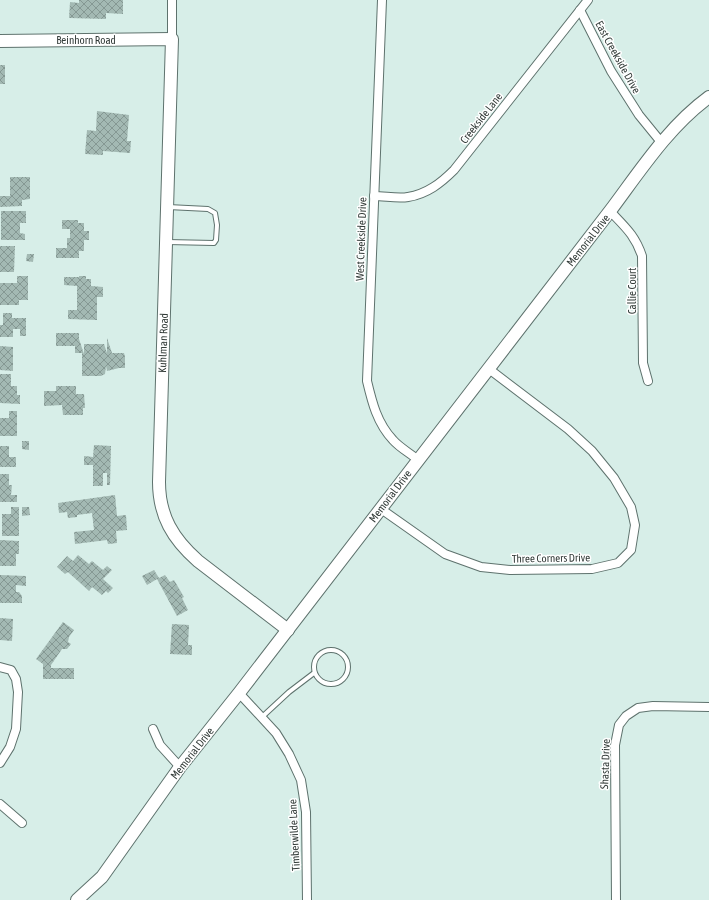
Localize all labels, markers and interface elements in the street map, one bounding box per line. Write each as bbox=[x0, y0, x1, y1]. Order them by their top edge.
street label: East Creekside Drive bbox=[593, 19, 643, 95]
street label: Beinhorn Road bbox=[56, 34, 116, 46]
street label: Creekside Lane bbox=[458, 90, 504, 146]
street label: West Creekside Drive bbox=[354, 197, 368, 281]
street label: Memorial Drive bbox=[564, 212, 612, 268]
street label: Callie Court bbox=[626, 268, 638, 314]
street label: Kuhlman Road bbox=[156, 313, 170, 373]
street label: Memorial Drive bbox=[367, 468, 413, 524]
street label: Three Corners Drive bbox=[512, 551, 590, 565]
street label: Memorial Drive bbox=[168, 725, 216, 781]
street label: Shasta Drive bbox=[598, 739, 612, 789]
street label: Timberwilde Lane bbox=[286, 799, 302, 871]

